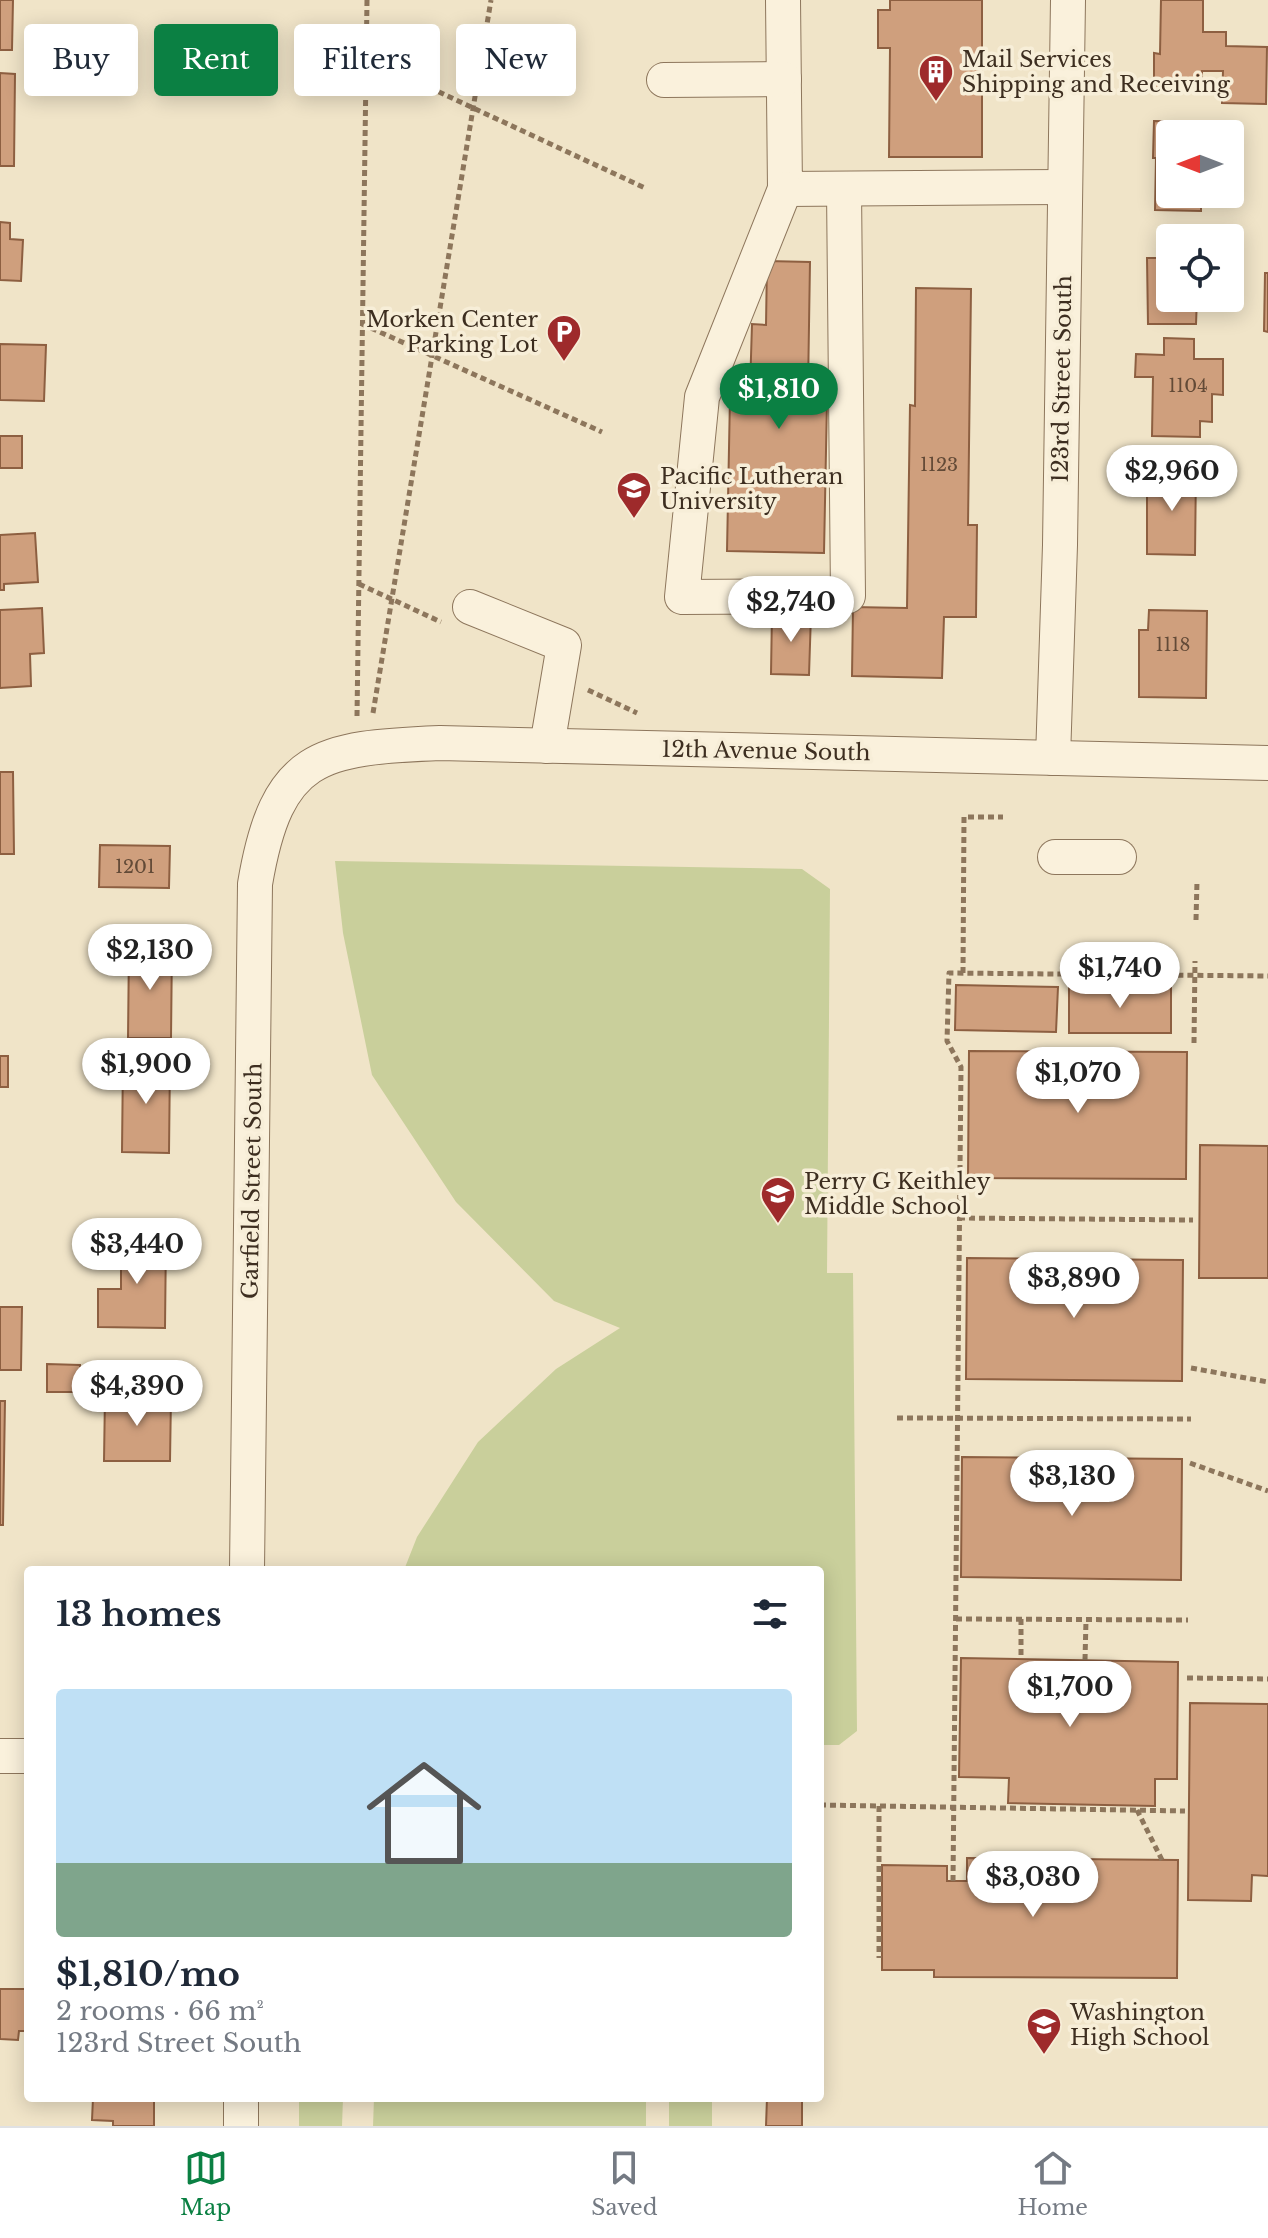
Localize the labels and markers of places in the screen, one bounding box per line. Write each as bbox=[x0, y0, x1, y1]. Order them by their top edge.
place label: Mail Services Shipping and Receiving bbox=[962, 46, 1231, 98]
building icon: Mail Services Shipping and Receiving bbox=[917, 53, 955, 103]
place label: Morken Center Parking Lot bbox=[366, 306, 539, 358]
parking icon: Morken Center Parking Lot bbox=[545, 313, 583, 363]
pin: $1,810 bbox=[714, 363, 844, 431]
pin: $2,960 bbox=[1107, 445, 1237, 513]
place label: Pacific Lutheran University bbox=[660, 463, 843, 515]
school or university icon: Pacific Lutheran University bbox=[615, 470, 653, 520]
pin: $2,740 bbox=[726, 576, 856, 644]
pin: $2,130 bbox=[85, 924, 215, 992]
pin: $1,740 bbox=[1055, 942, 1185, 1010]
pin: $1,900 bbox=[81, 1038, 211, 1106]
pin: $1,070 bbox=[1013, 1047, 1143, 1115]
place label: Perry G Keithley Middle School bbox=[804, 1168, 990, 1220]
school or university icon: Perry G Keithley Middle School bbox=[759, 1175, 797, 1225]
pin: $3,440 bbox=[72, 1218, 202, 1286]
pin: $3,890 bbox=[1009, 1252, 1139, 1320]
pin: $4,390 bbox=[72, 1360, 202, 1428]
pin: $3,130 bbox=[1007, 1450, 1137, 1518]
pin: $1,700 bbox=[1005, 1661, 1135, 1729]
pin: $3,030 bbox=[968, 1851, 1098, 1919]
place label: Washington High School bbox=[1069, 1999, 1210, 2051]
school or university icon: Washington High School bbox=[1025, 2006, 1063, 2056]

